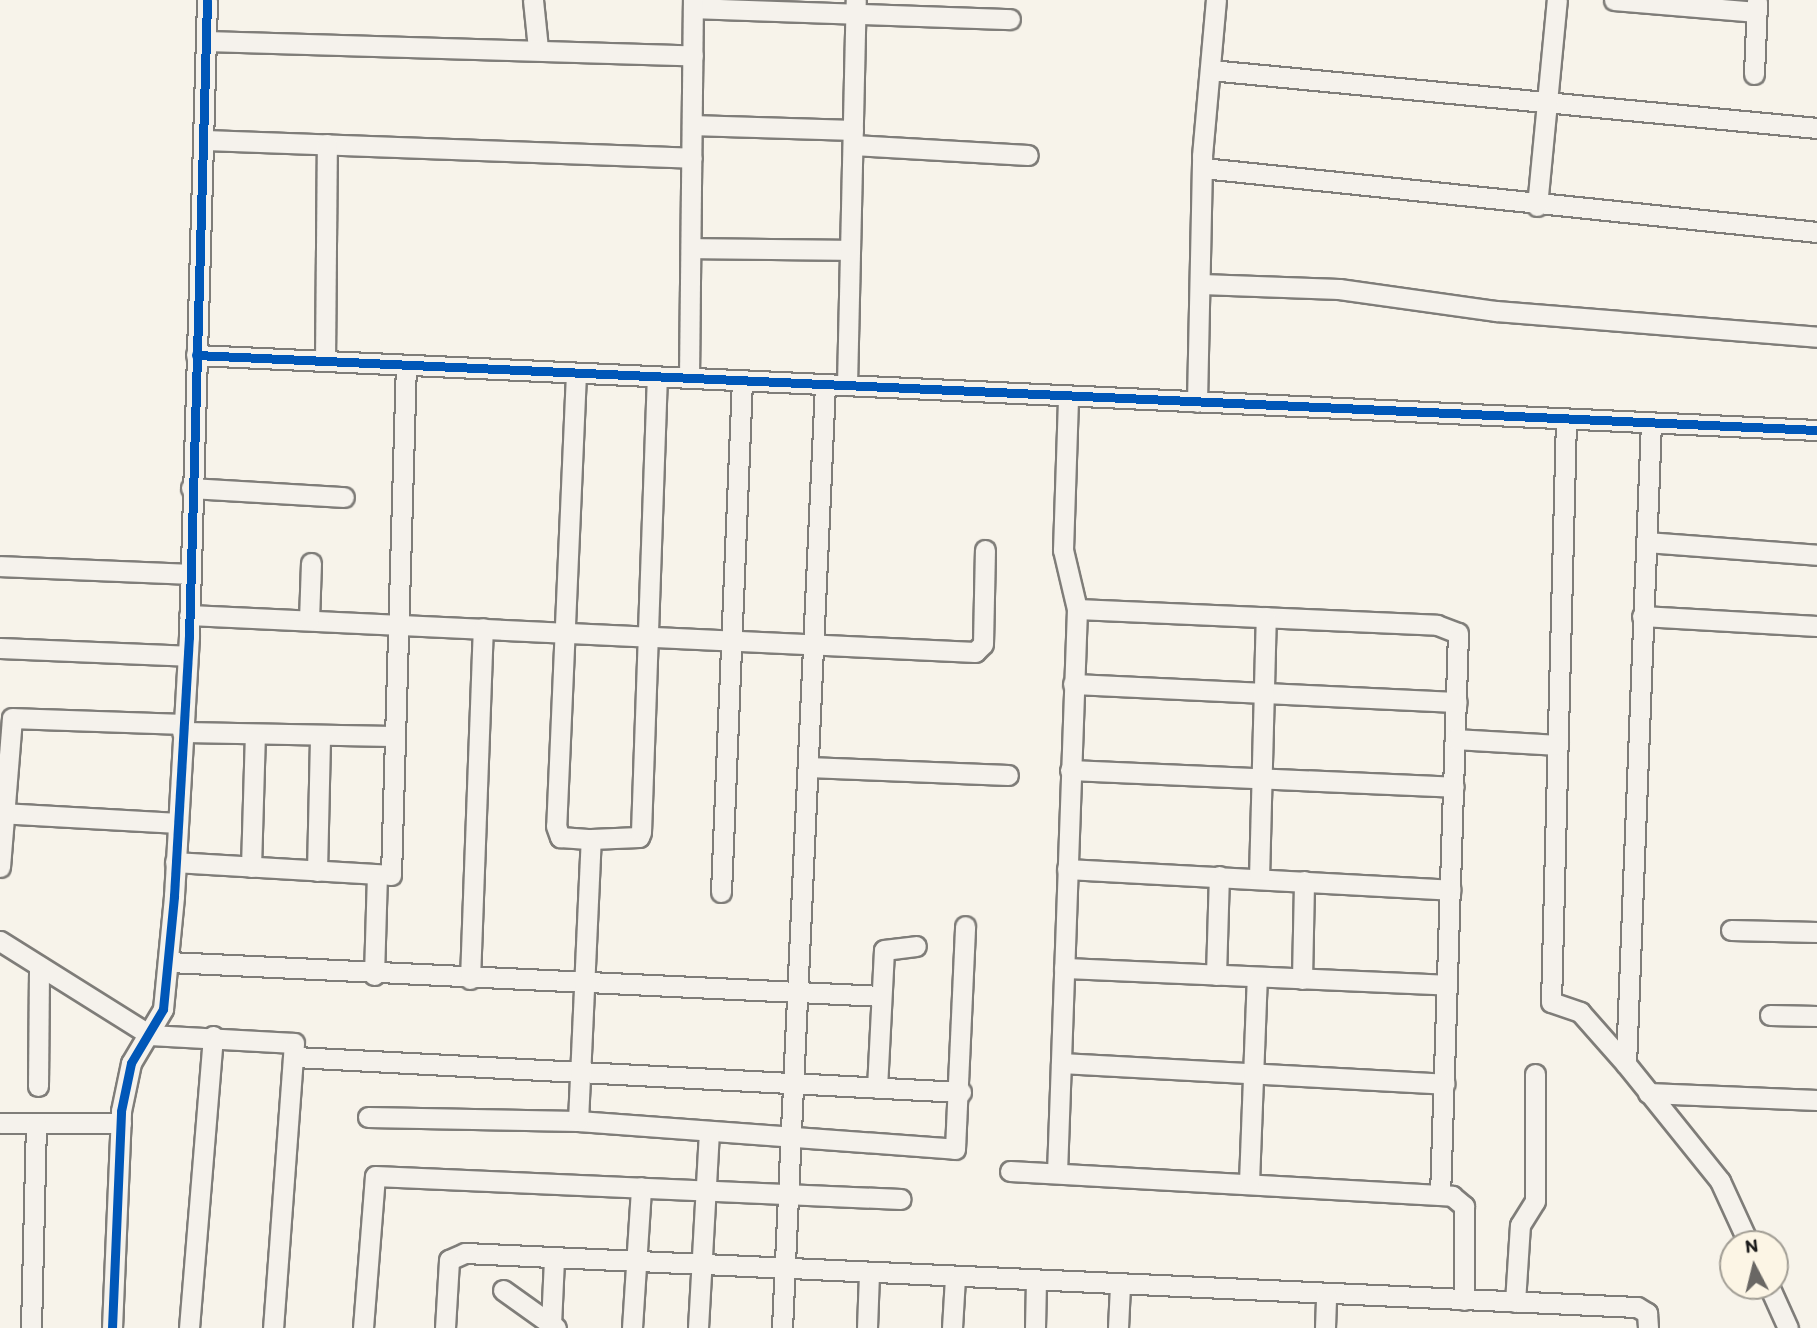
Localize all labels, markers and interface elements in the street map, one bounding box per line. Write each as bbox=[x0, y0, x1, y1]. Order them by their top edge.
north arrow bbox=[1719, 1230, 1789, 1300]
text: N bbox=[1744, 1233, 1759, 1258]

